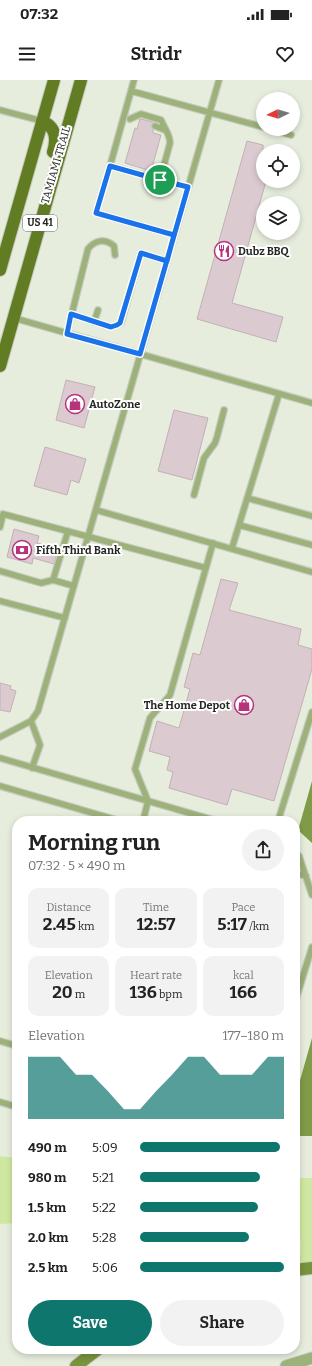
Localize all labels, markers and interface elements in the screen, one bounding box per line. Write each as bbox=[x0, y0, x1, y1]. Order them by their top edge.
text: 07:32 bbox=[20, 5, 58, 23]
icon: menu bbox=[16, 43, 38, 65]
text: Stridr bbox=[130, 43, 182, 65]
icon: heart bbox=[274, 43, 296, 65]
north arrow bbox=[256, 92, 300, 136]
map controls bbox=[256, 92, 300, 240]
street label: TAMIAMI TRAIL bbox=[39, 125, 73, 205]
button: locate bbox=[256, 144, 300, 188]
pin bbox=[143, 163, 177, 197]
icon: arrive bbox=[149, 169, 171, 191]
button: layers bbox=[256, 196, 300, 240]
road number: US 41 bbox=[23, 215, 57, 231]
restaurant icon: Dubz BBQ bbox=[213, 240, 235, 262]
place label: Dubz BBQ bbox=[238, 245, 291, 258]
shop icon: AutoZone bbox=[64, 393, 86, 415]
place label: AutoZone bbox=[89, 398, 140, 411]
bank icon: Fifth Third Bank bbox=[11, 539, 33, 561]
place label: Fifth Third Bank bbox=[36, 544, 121, 557]
shop icon: The Home Depot bbox=[233, 694, 255, 716]
place label: The Home Depot bbox=[144, 699, 231, 712]
text: Morning run bbox=[28, 829, 160, 856]
button: share bbox=[242, 829, 284, 871]
text: 07:32 · 5 × 490 m bbox=[28, 858, 125, 873]
text: Distance bbox=[46, 901, 91, 914]
text: Time bbox=[143, 901, 169, 914]
text: Pace bbox=[231, 901, 255, 914]
text: 2.45 bbox=[43, 914, 76, 935]
text: 12:57 bbox=[137, 914, 175, 935]
text: 5:17 bbox=[217, 914, 247, 935]
text: km bbox=[76, 920, 94, 933]
text: /km bbox=[247, 920, 269, 933]
text: Elevation bbox=[45, 969, 93, 982]
text: Heart rate bbox=[130, 969, 182, 982]
text: kcal bbox=[233, 969, 254, 982]
text: 20 bbox=[52, 982, 73, 1003]
text: 136 bbox=[130, 982, 157, 1003]
text: 166 bbox=[230, 982, 257, 1003]
text: m bbox=[73, 988, 85, 1001]
text: bpm bbox=[157, 988, 182, 1001]
text: Elevation bbox=[28, 1028, 85, 1043]
text: 177–180 m bbox=[222, 1028, 284, 1043]
text: 490 m bbox=[28, 1140, 67, 1155]
text: 5:09 bbox=[92, 1140, 118, 1155]
text: 980 m bbox=[28, 1170, 67, 1185]
text: 5:21 bbox=[92, 1170, 114, 1185]
text: 1.5 km bbox=[28, 1200, 66, 1215]
text: 5:22 bbox=[92, 1200, 116, 1215]
text: 2.0 km bbox=[28, 1230, 68, 1245]
text: 5:28 bbox=[92, 1230, 117, 1245]
text: 2.5 km bbox=[28, 1260, 68, 1275]
text: 5:06 bbox=[92, 1260, 118, 1275]
button: Save bbox=[28, 1300, 152, 1346]
button: Share bbox=[160, 1300, 284, 1346]

